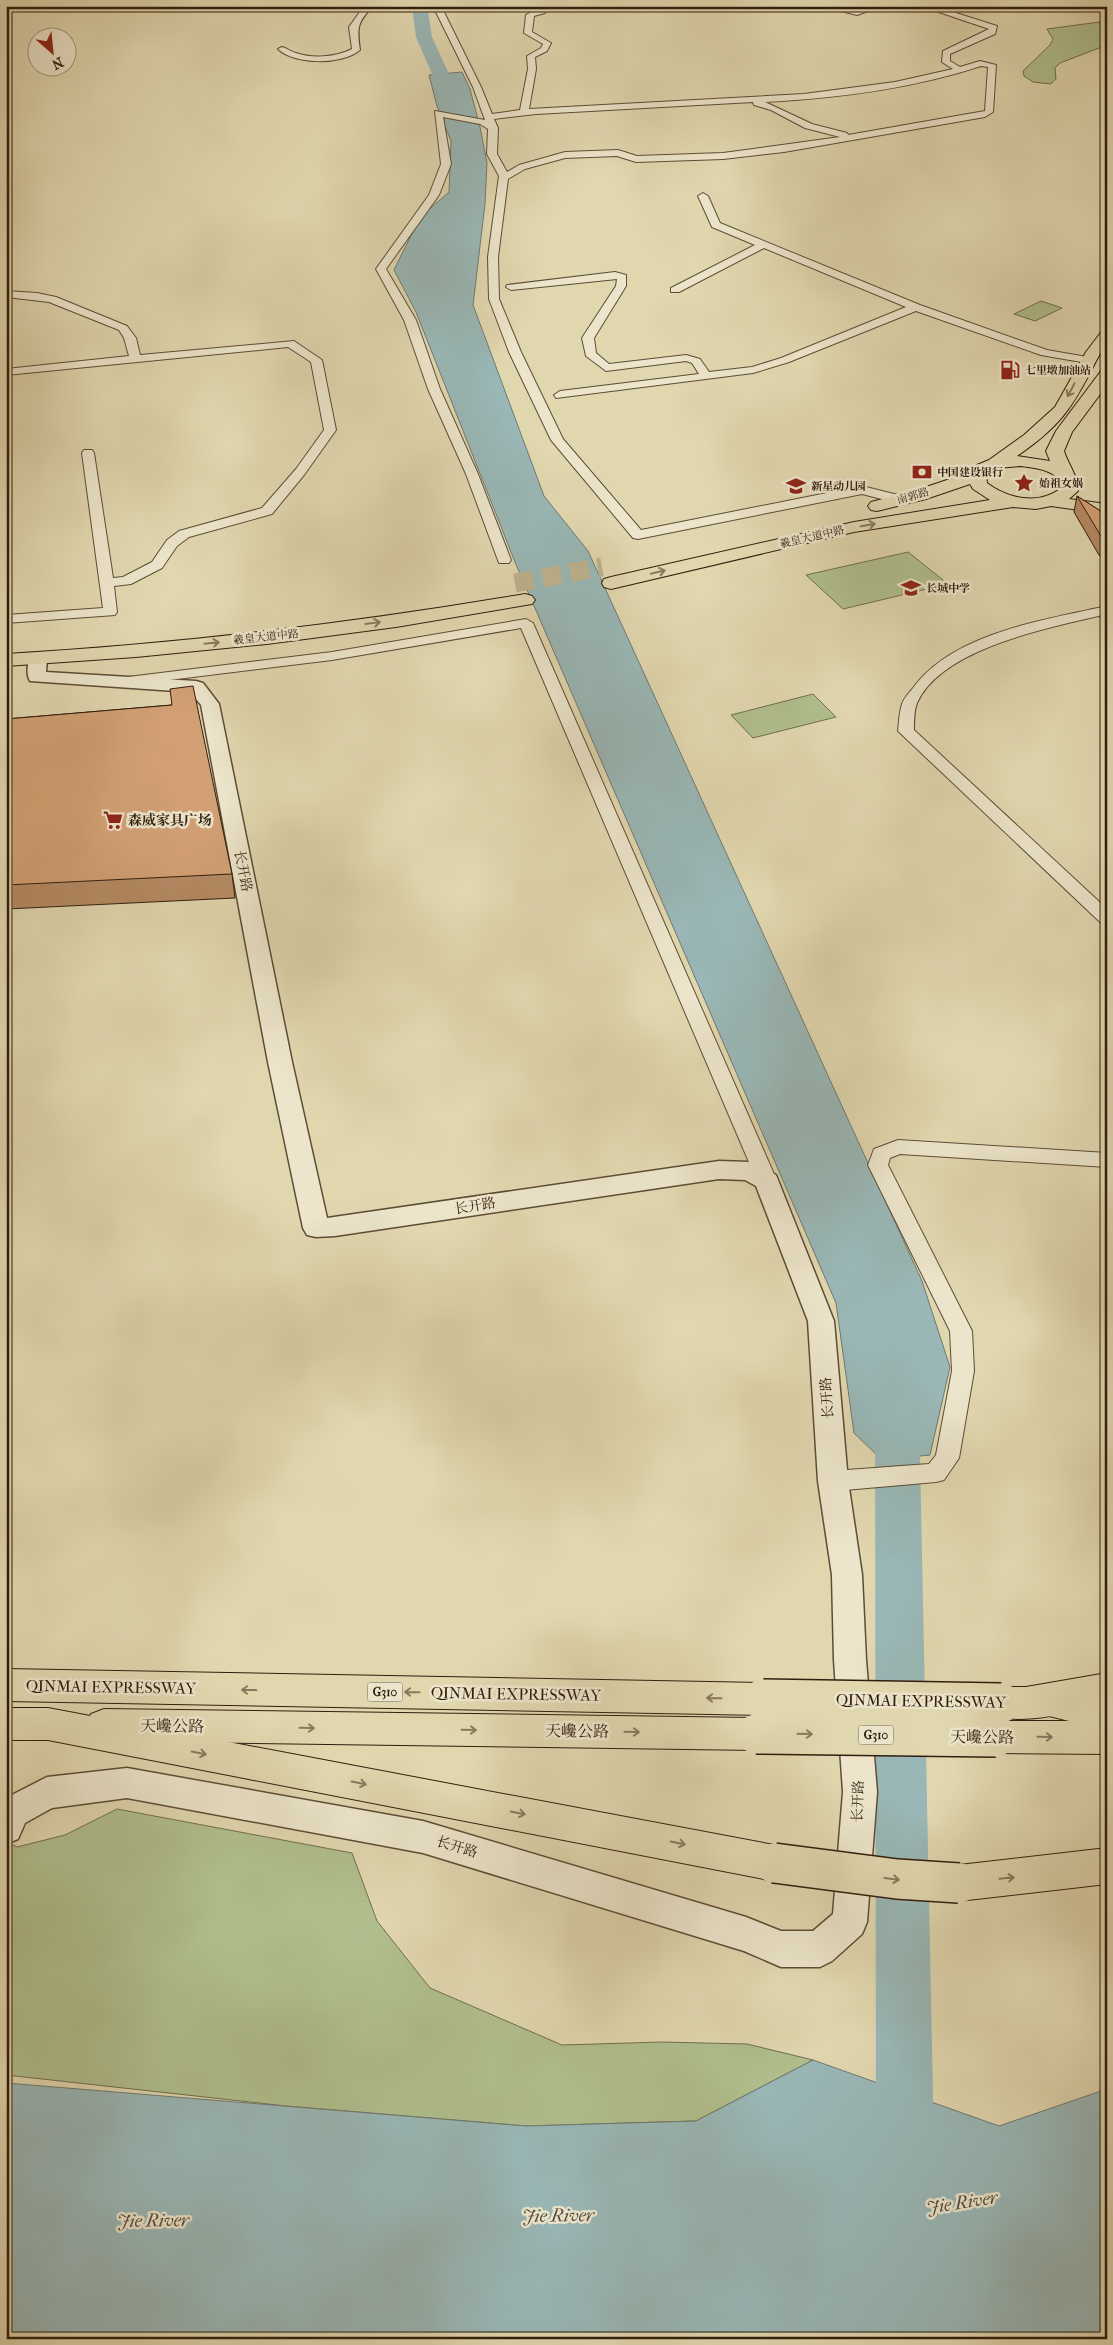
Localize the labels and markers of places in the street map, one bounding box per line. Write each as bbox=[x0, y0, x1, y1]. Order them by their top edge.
fuel station icon: 七里墩加油站 bbox=[999, 359, 1021, 381]
place label: 七里墩加油站 bbox=[1025, 364, 1091, 377]
bank icon: 中国建设银行 bbox=[911, 461, 933, 483]
place label: 中国建设银行 bbox=[937, 466, 1003, 479]
place icon: 始祖女娲 bbox=[1013, 472, 1035, 494]
school or university icon: 新星动儿园 bbox=[785, 475, 807, 497]
place label: 始祖女娲 bbox=[1039, 477, 1083, 490]
place label: 新星动儿园 bbox=[811, 480, 866, 493]
school or university icon: 长城中学 bbox=[900, 577, 922, 599]
place label: 长城中学 bbox=[926, 582, 970, 595]
supermarket icon: 森威家具广场 bbox=[102, 809, 124, 831]
place label: 森威家具广场 bbox=[128, 812, 212, 829]

